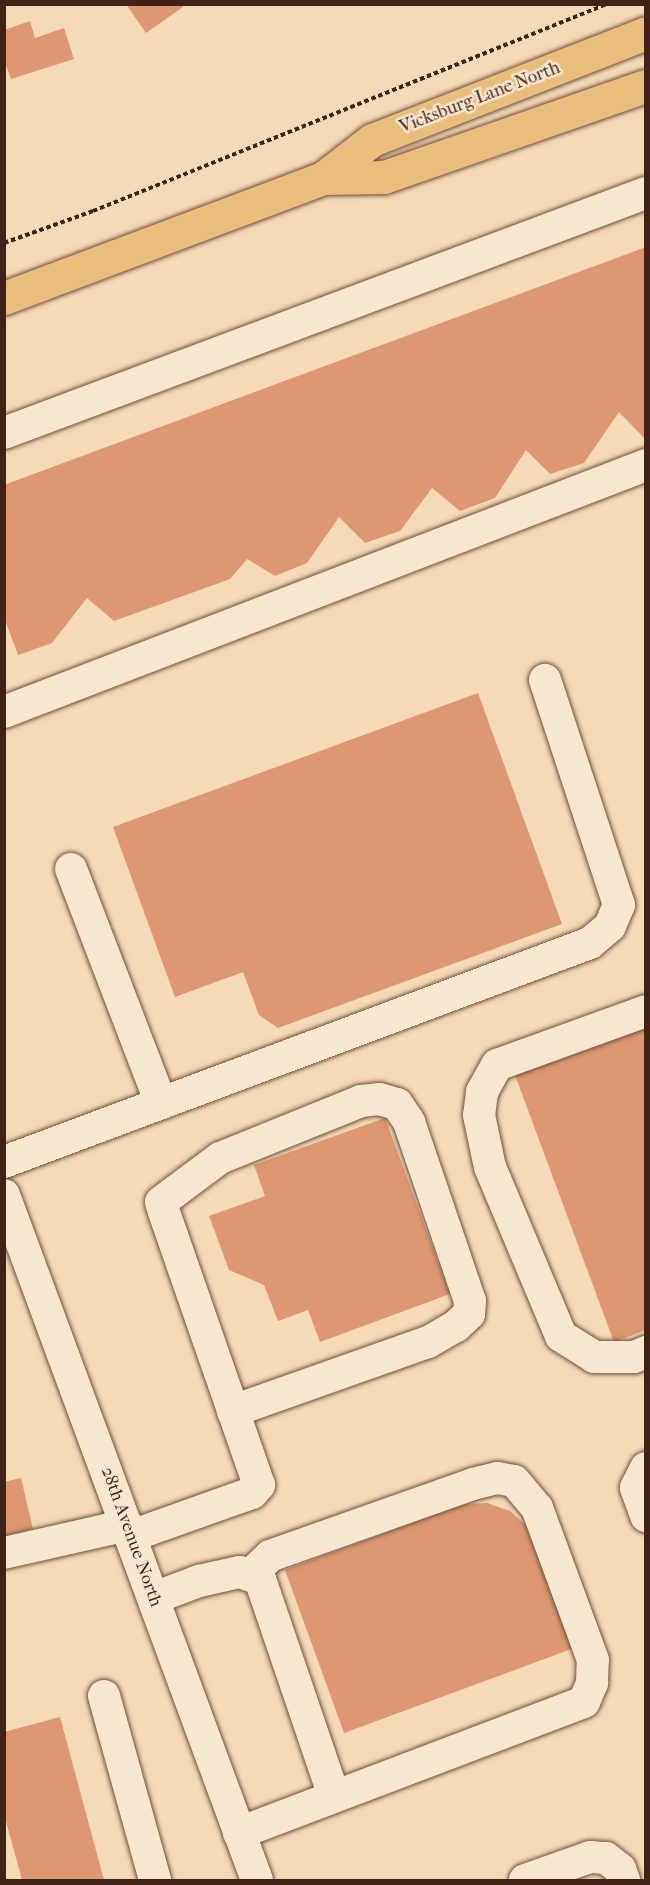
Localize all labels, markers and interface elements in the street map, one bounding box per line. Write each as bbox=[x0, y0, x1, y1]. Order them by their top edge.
street label: Vicksburg Lane North bbox=[397, 57, 563, 139]
street label: 28th Avenue North bbox=[96, 1464, 166, 1610]

